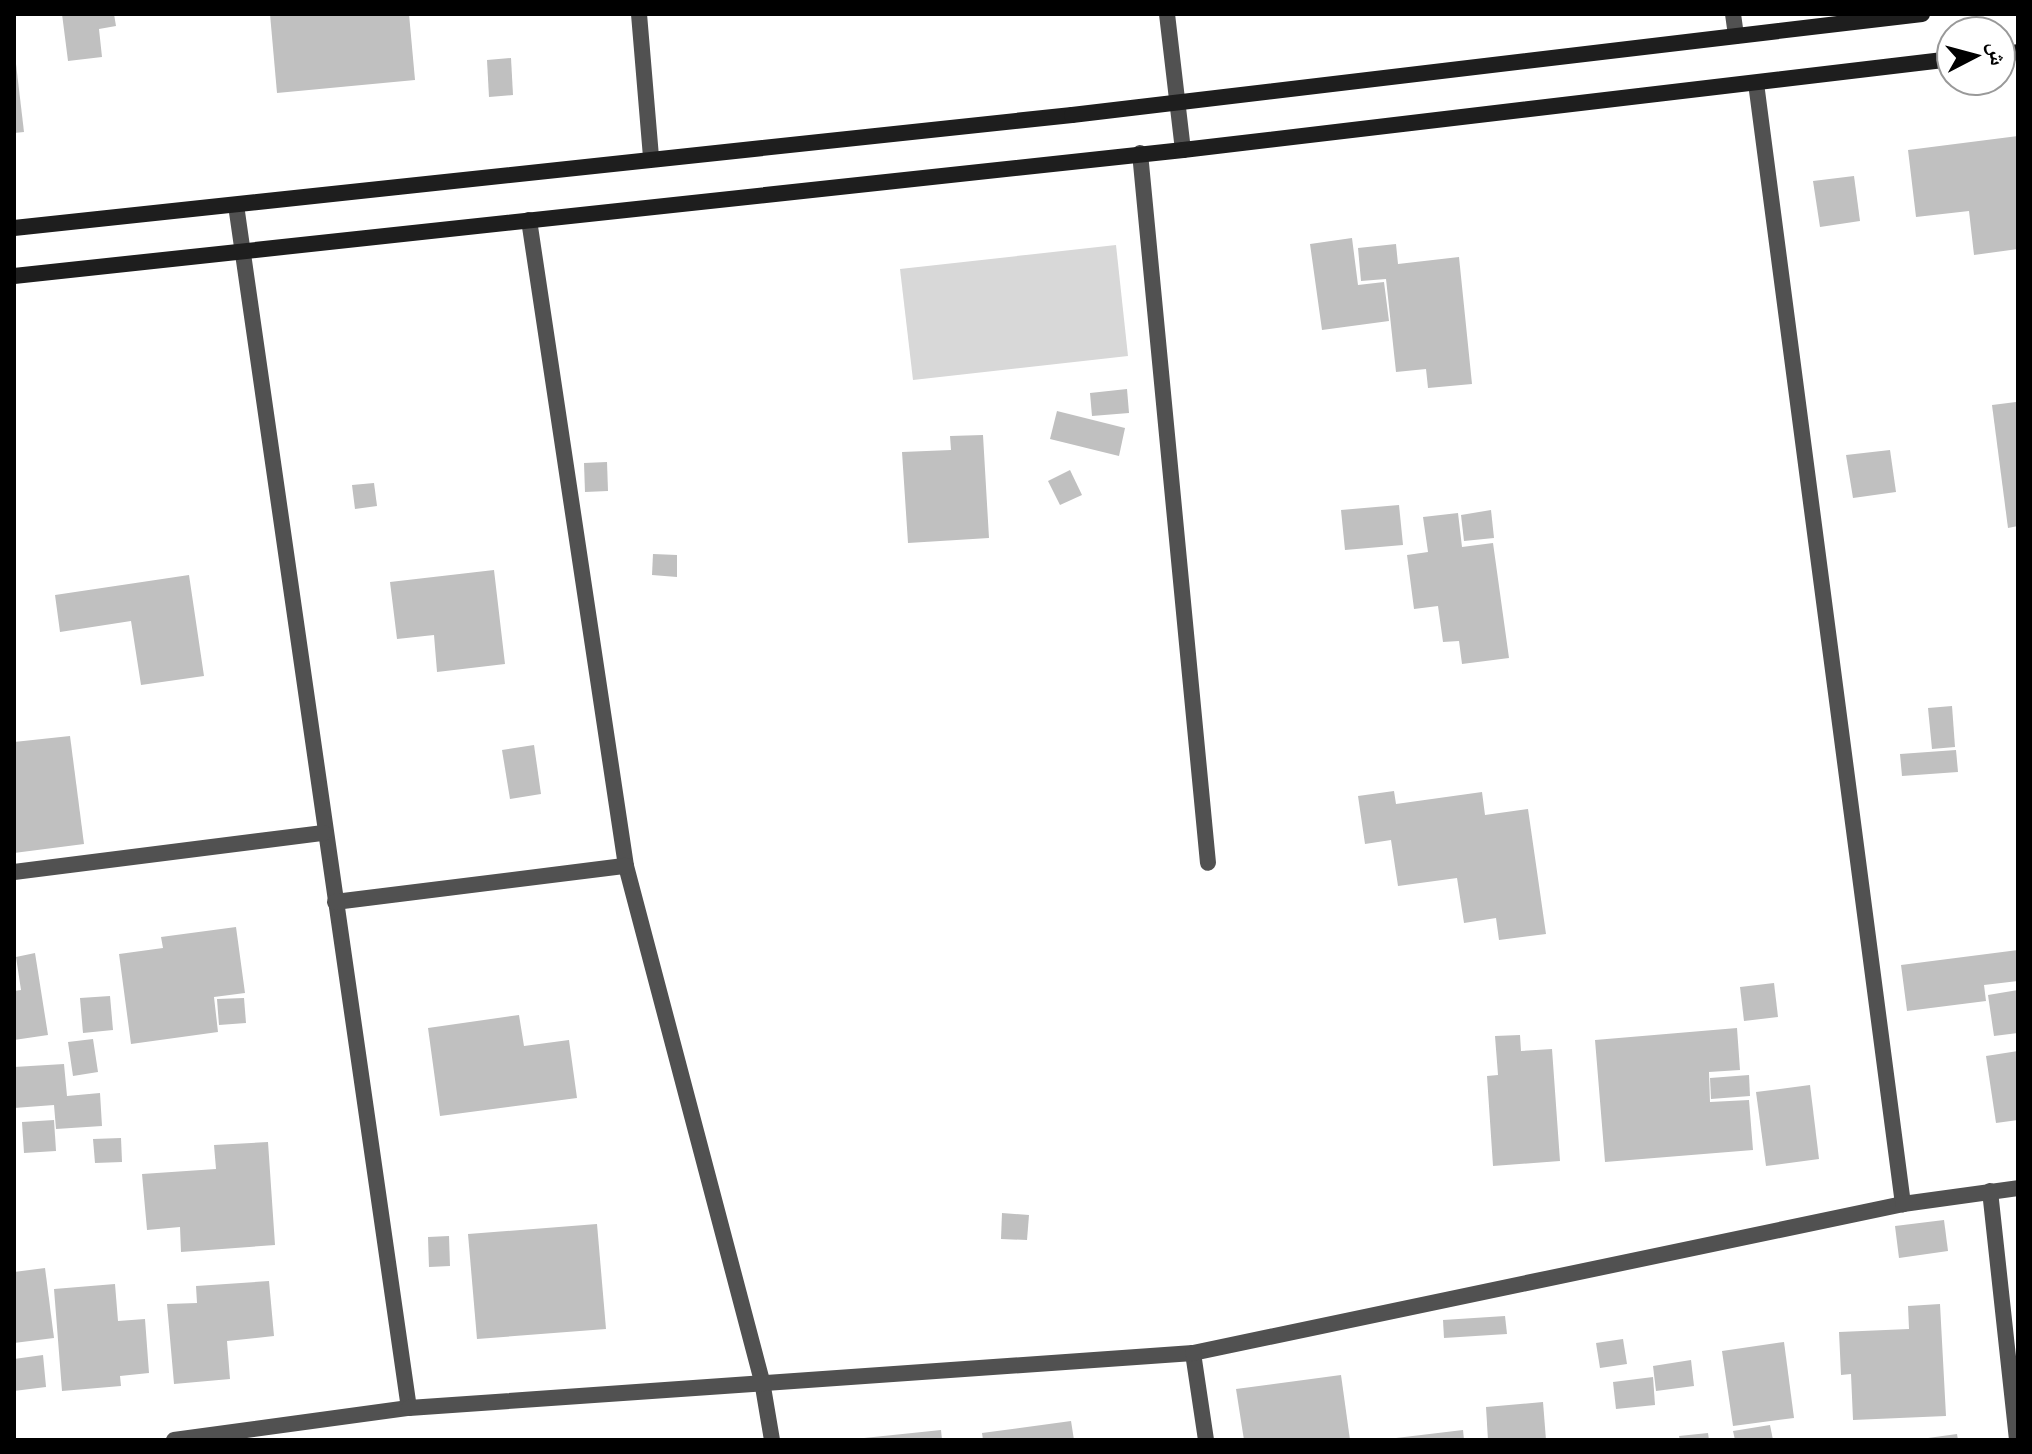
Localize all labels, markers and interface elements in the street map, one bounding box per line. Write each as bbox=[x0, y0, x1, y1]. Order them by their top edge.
north arrow bbox=[1936, 16, 2016, 96]
text: ش bbox=[1983, 41, 2013, 67]

